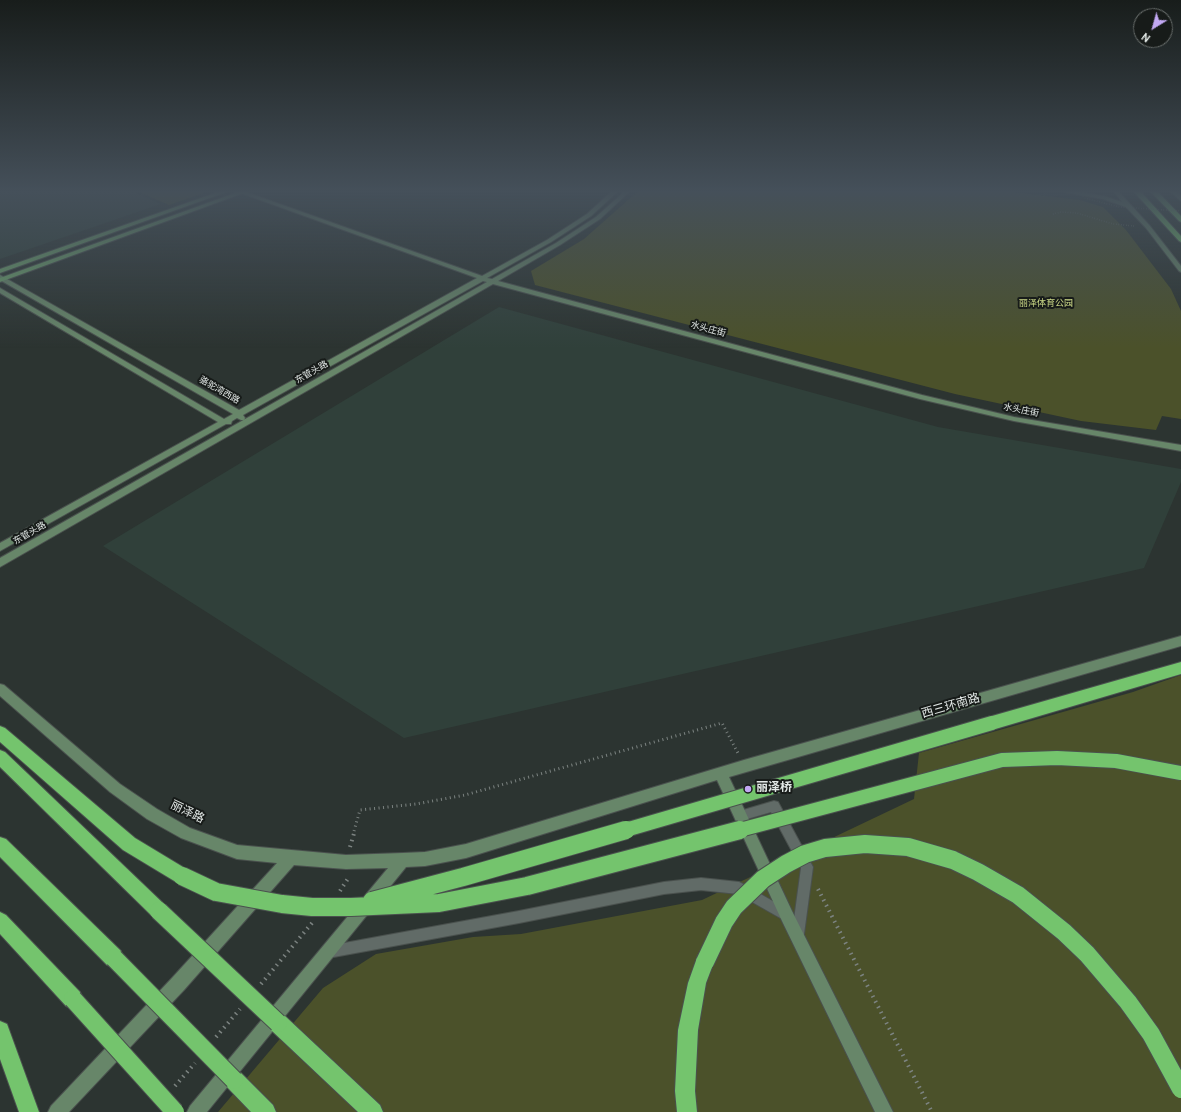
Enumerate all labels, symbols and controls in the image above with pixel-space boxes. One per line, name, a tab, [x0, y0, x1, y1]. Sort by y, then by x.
north arrow	[1133, 8, 1173, 48]
text: N	[1139, 29, 1154, 45]
park label: 丽泽体育公园	[1019, 299, 1073, 309]
street label: 水头庄街	[689, 320, 727, 340]
street label: 东管头路	[294, 359, 330, 387]
street label: 骆驼湾西路	[197, 375, 241, 407]
street label: 水头庄街	[1002, 402, 1040, 420]
street label: 东管头路	[12, 520, 48, 548]
street label: 西三环南路	[920, 692, 982, 722]
place label: 丽泽桥	[756, 782, 792, 796]
marker: 丽泽桥	[743, 784, 753, 794]
street label: 丽泽路	[168, 799, 206, 827]

